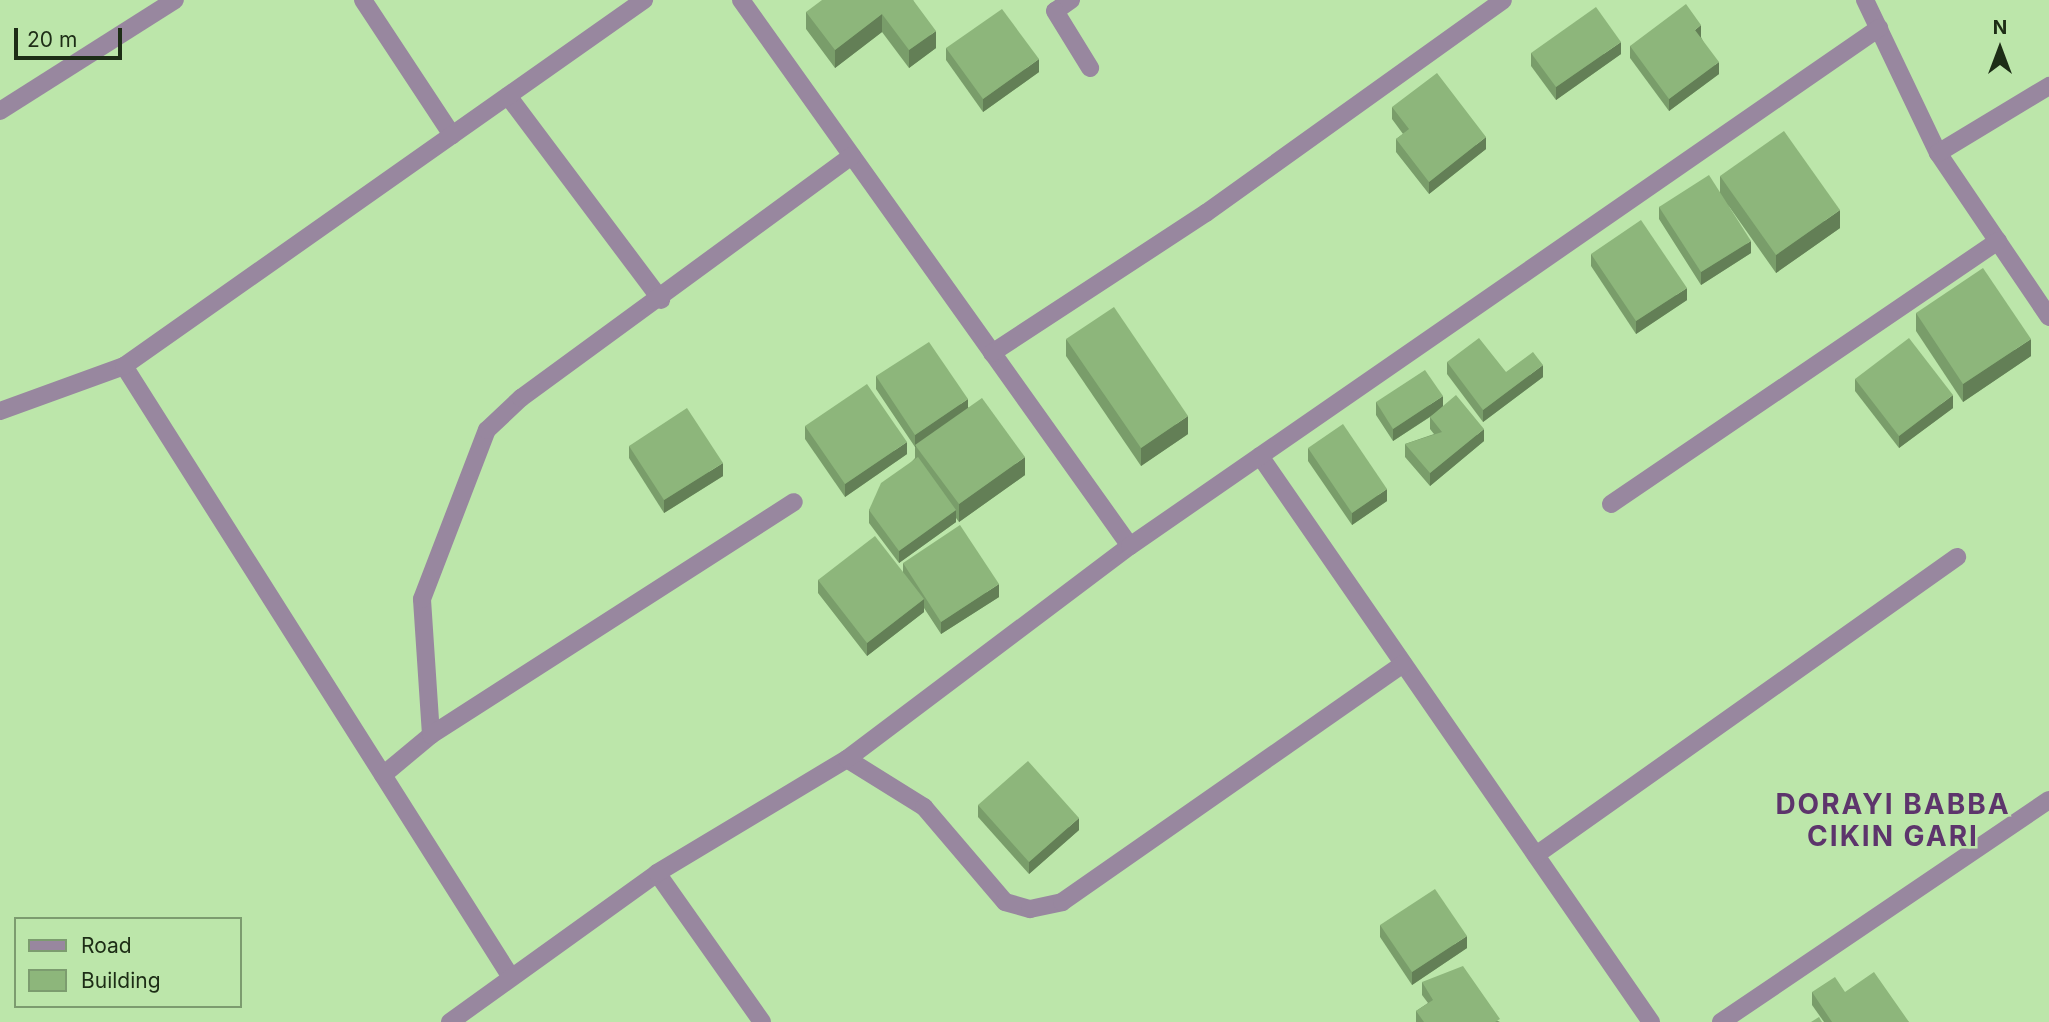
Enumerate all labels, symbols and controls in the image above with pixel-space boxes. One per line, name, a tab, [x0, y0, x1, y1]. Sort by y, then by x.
scale bar	[18, 14, 126, 58]
north arrow	[1965, 14, 2035, 84]
text: N	[1993, 16, 2007, 39]
text: 20 m	[27, 27, 77, 52]
district label: DORAYI BABBA CIKIN GARI	[1777, 787, 2009, 853]
legend	[14, 917, 242, 1008]
text: Road	[81, 933, 132, 958]
text: Building	[81, 968, 161, 993]

